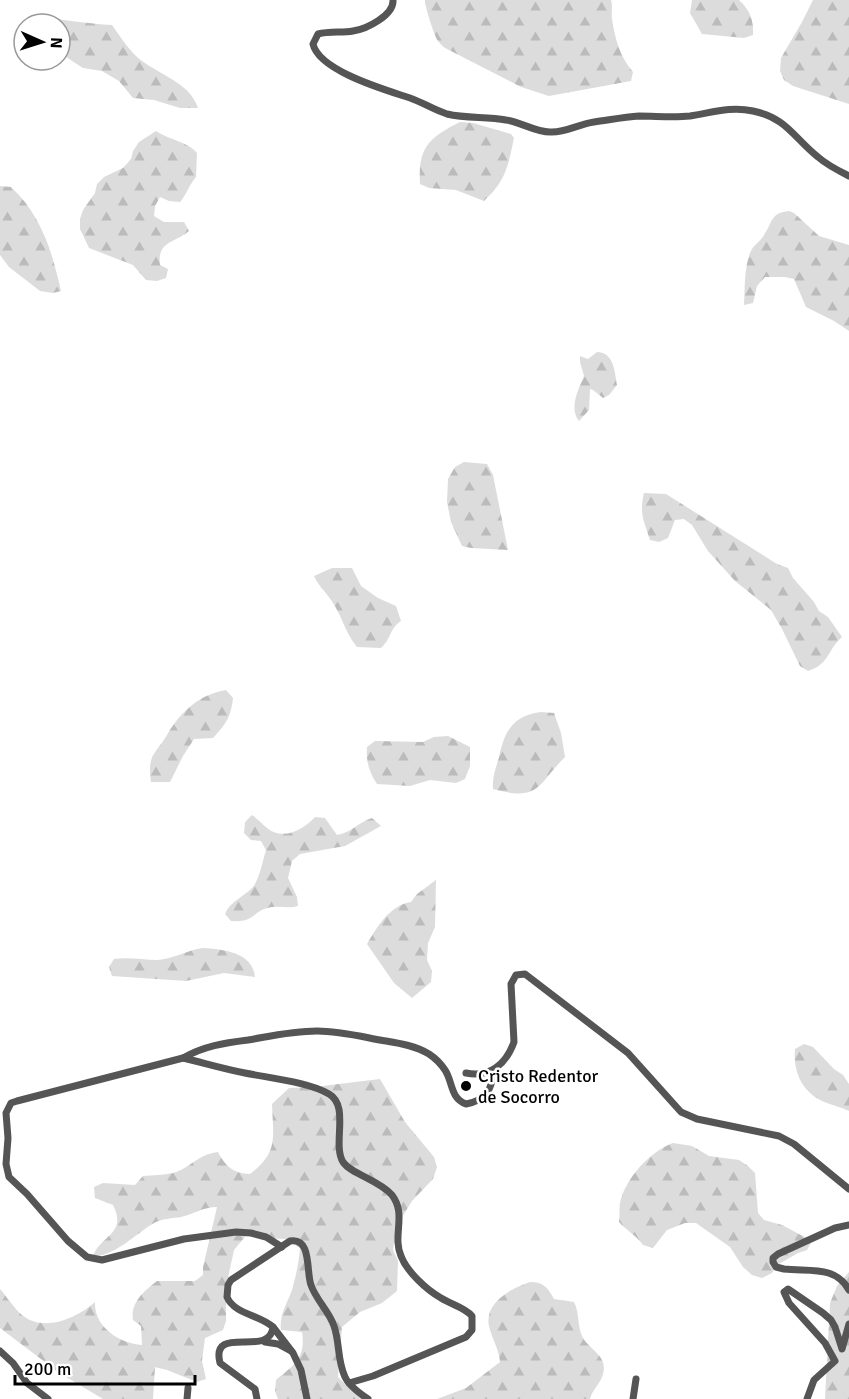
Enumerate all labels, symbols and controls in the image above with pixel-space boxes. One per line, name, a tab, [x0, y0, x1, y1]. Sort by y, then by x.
north arrow	[12, 12, 72, 72]
text: N	[46, 37, 66, 49]
place label: Cristo Redentor de Socorro	[478, 1065, 598, 1108]
marker: Cristo Redentor de Socorro	[459, 1079, 473, 1093]
scale bar	[15, 1348, 195, 1386]
text: 200 m	[24, 1358, 71, 1380]

